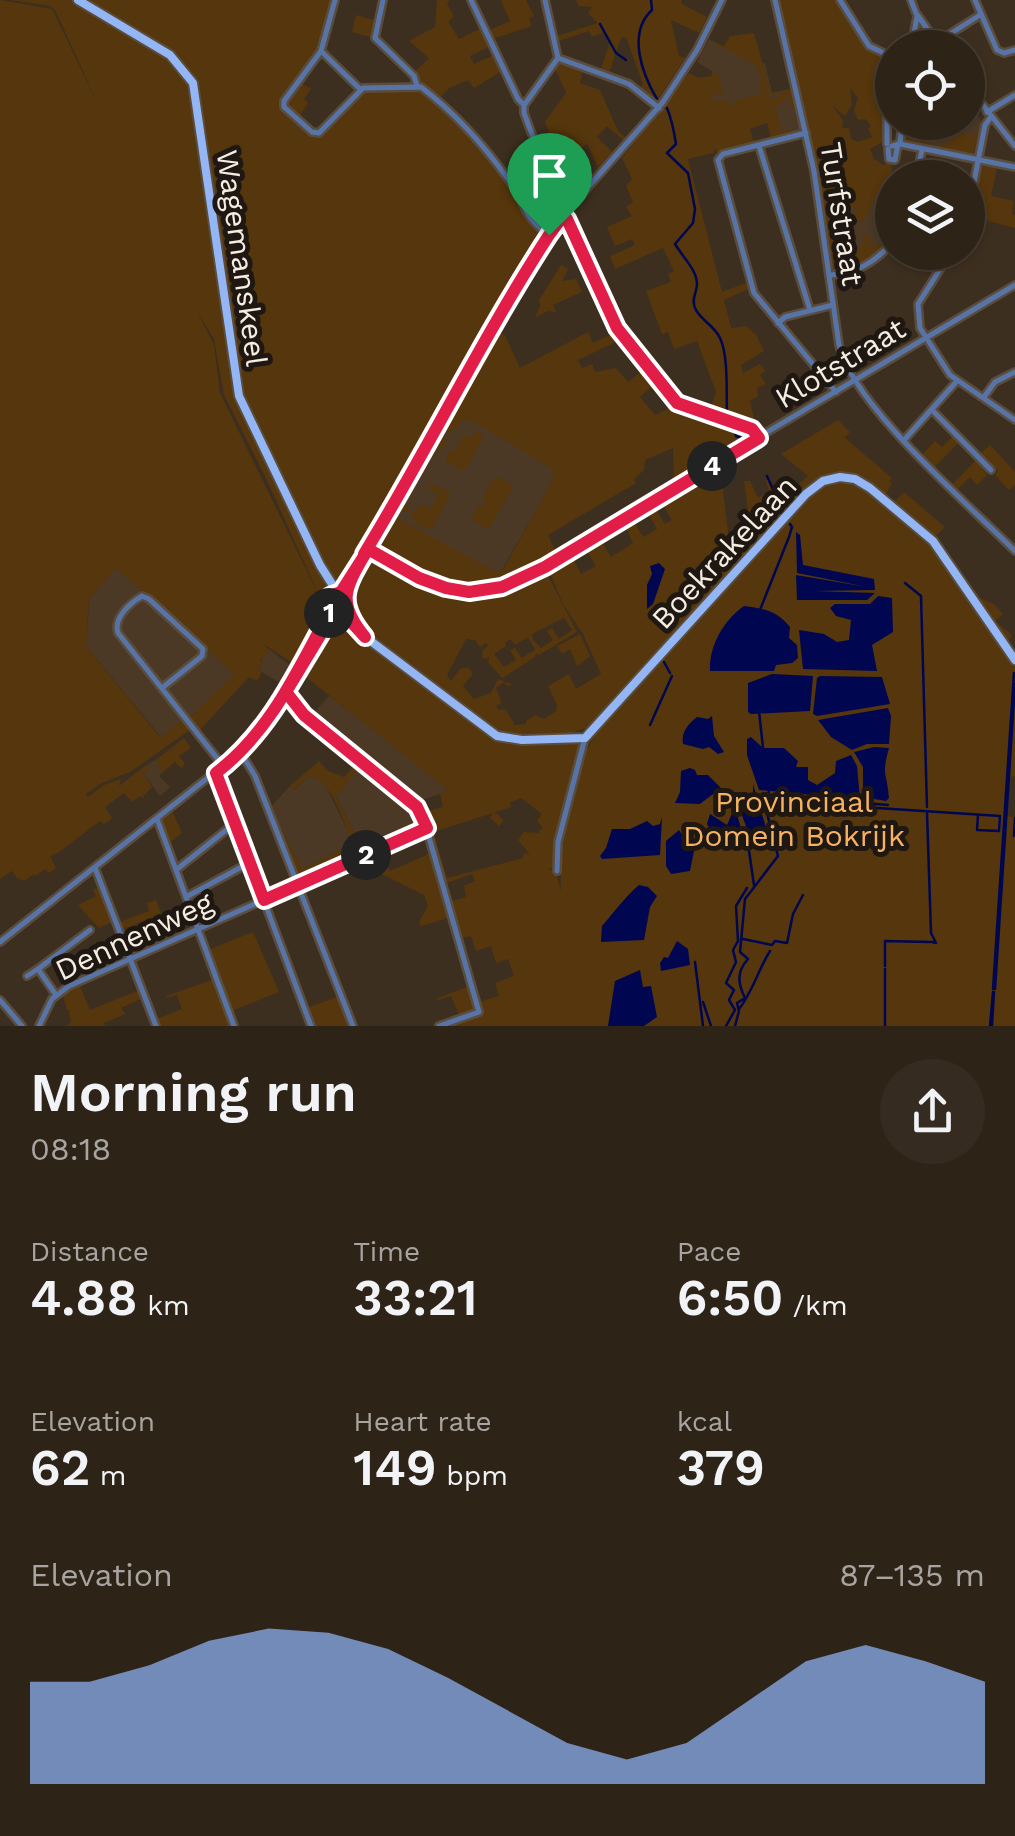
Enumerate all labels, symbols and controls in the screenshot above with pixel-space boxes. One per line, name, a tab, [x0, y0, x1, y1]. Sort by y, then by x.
map controls	[875, 30, 985, 270]
button: locate	[875, 30, 985, 140]
pin	[507, 133, 592, 236]
street label: Turfstraat	[813, 140, 871, 289]
street label: Wagemanskeel	[209, 148, 275, 368]
icon: arrive	[522, 148, 577, 203]
button: layers	[875, 160, 985, 270]
street label: Klotstraat	[769, 310, 912, 415]
pin: 4	[687, 441, 737, 491]
text: 4	[703, 449, 721, 482]
street label: Boekrakelaan	[644, 468, 804, 636]
pin: 1	[304, 588, 354, 638]
text: 1	[323, 596, 335, 629]
park label: Provinciaal Domein Bokrijk	[683, 784, 905, 853]
pin: 2	[341, 830, 391, 880]
text: 2	[358, 838, 374, 871]
street label: Dennenweg	[50, 884, 218, 988]
button: share	[880, 1059, 985, 1164]
text: Morning run	[30, 1060, 357, 1124]
text: 08:18	[30, 1130, 111, 1168]
text: Distance	[30, 1235, 149, 1268]
text: Time	[353, 1235, 420, 1268]
text: Pace	[677, 1235, 741, 1268]
text: 4.88	[30, 1268, 138, 1327]
text: 33:21	[353, 1268, 478, 1327]
text: 6:50	[677, 1268, 783, 1327]
text: km	[138, 1289, 190, 1322]
text: /km	[783, 1289, 848, 1322]
text: Elevation	[30, 1405, 155, 1438]
text: Heart rate	[353, 1405, 492, 1438]
text: kcal	[677, 1405, 732, 1438]
text: 62	[30, 1438, 90, 1497]
text: 149	[353, 1438, 437, 1497]
text: 379	[677, 1438, 765, 1497]
text: m	[90, 1459, 126, 1492]
text: bpm	[437, 1459, 508, 1492]
text: Elevation	[30, 1556, 173, 1594]
text: 87–135 m	[839, 1556, 985, 1594]

